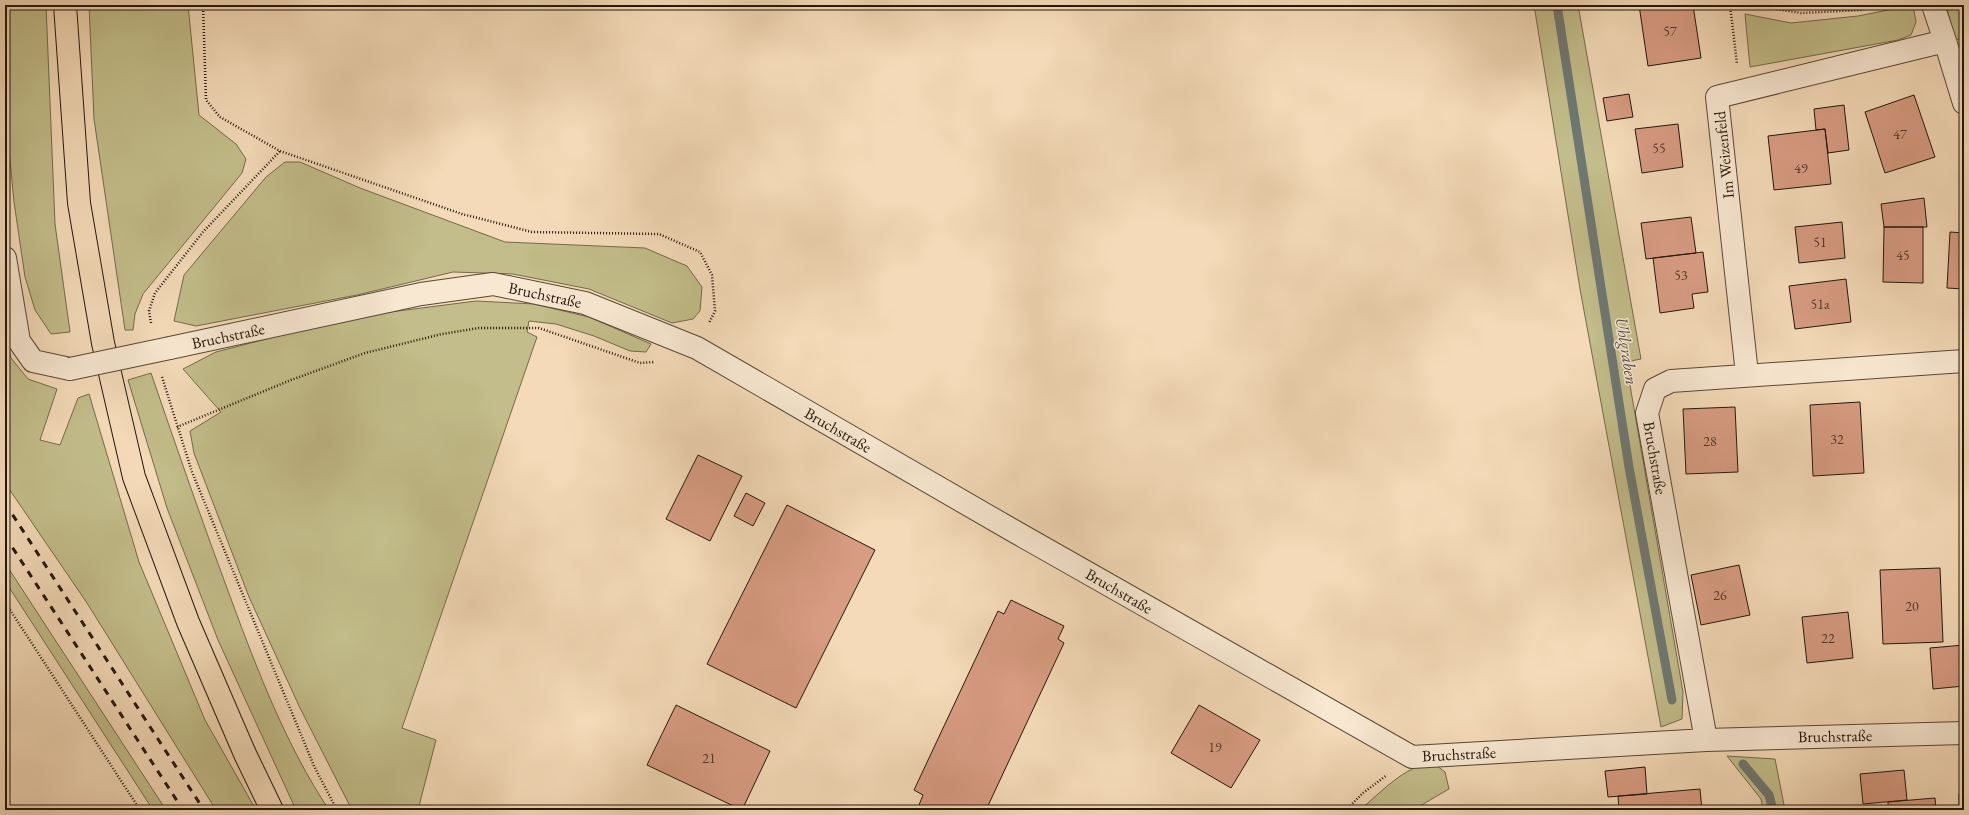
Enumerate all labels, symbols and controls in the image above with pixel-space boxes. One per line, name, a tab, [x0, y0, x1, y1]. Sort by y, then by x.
house number: 57	[1663, 22, 1677, 40]
street label: Im Weizenfeld	[1709, 109, 1739, 200]
house number: 47	[1893, 125, 1907, 143]
house number: 55	[1652, 139, 1666, 157]
house number: 49	[1794, 159, 1808, 177]
house number: 51	[1813, 233, 1827, 251]
house number: 45	[1896, 246, 1910, 264]
house number: 53	[1674, 266, 1688, 284]
street label: Bruchstraße	[507, 277, 583, 313]
house number: 51a	[1810, 295, 1830, 313]
water label: Uhlgraben	[1611, 316, 1643, 386]
street label: Bruchstraße	[190, 318, 266, 354]
street label: Bruchstraße	[801, 402, 875, 458]
street label: Bruchstraße	[1638, 420, 1672, 496]
house number: 32	[1830, 430, 1844, 448]
house number: 28	[1703, 432, 1717, 450]
street label: Bruchstraße	[1082, 563, 1156, 619]
house number: 26	[1713, 586, 1727, 604]
house number: 20	[1905, 597, 1919, 615]
house number: 22	[1821, 629, 1835, 647]
street label: Bruchstraße	[1798, 725, 1872, 747]
house number: 19	[1208, 738, 1222, 756]
street label: Bruchstraße	[1421, 742, 1497, 766]
house number: 21	[702, 749, 716, 767]

